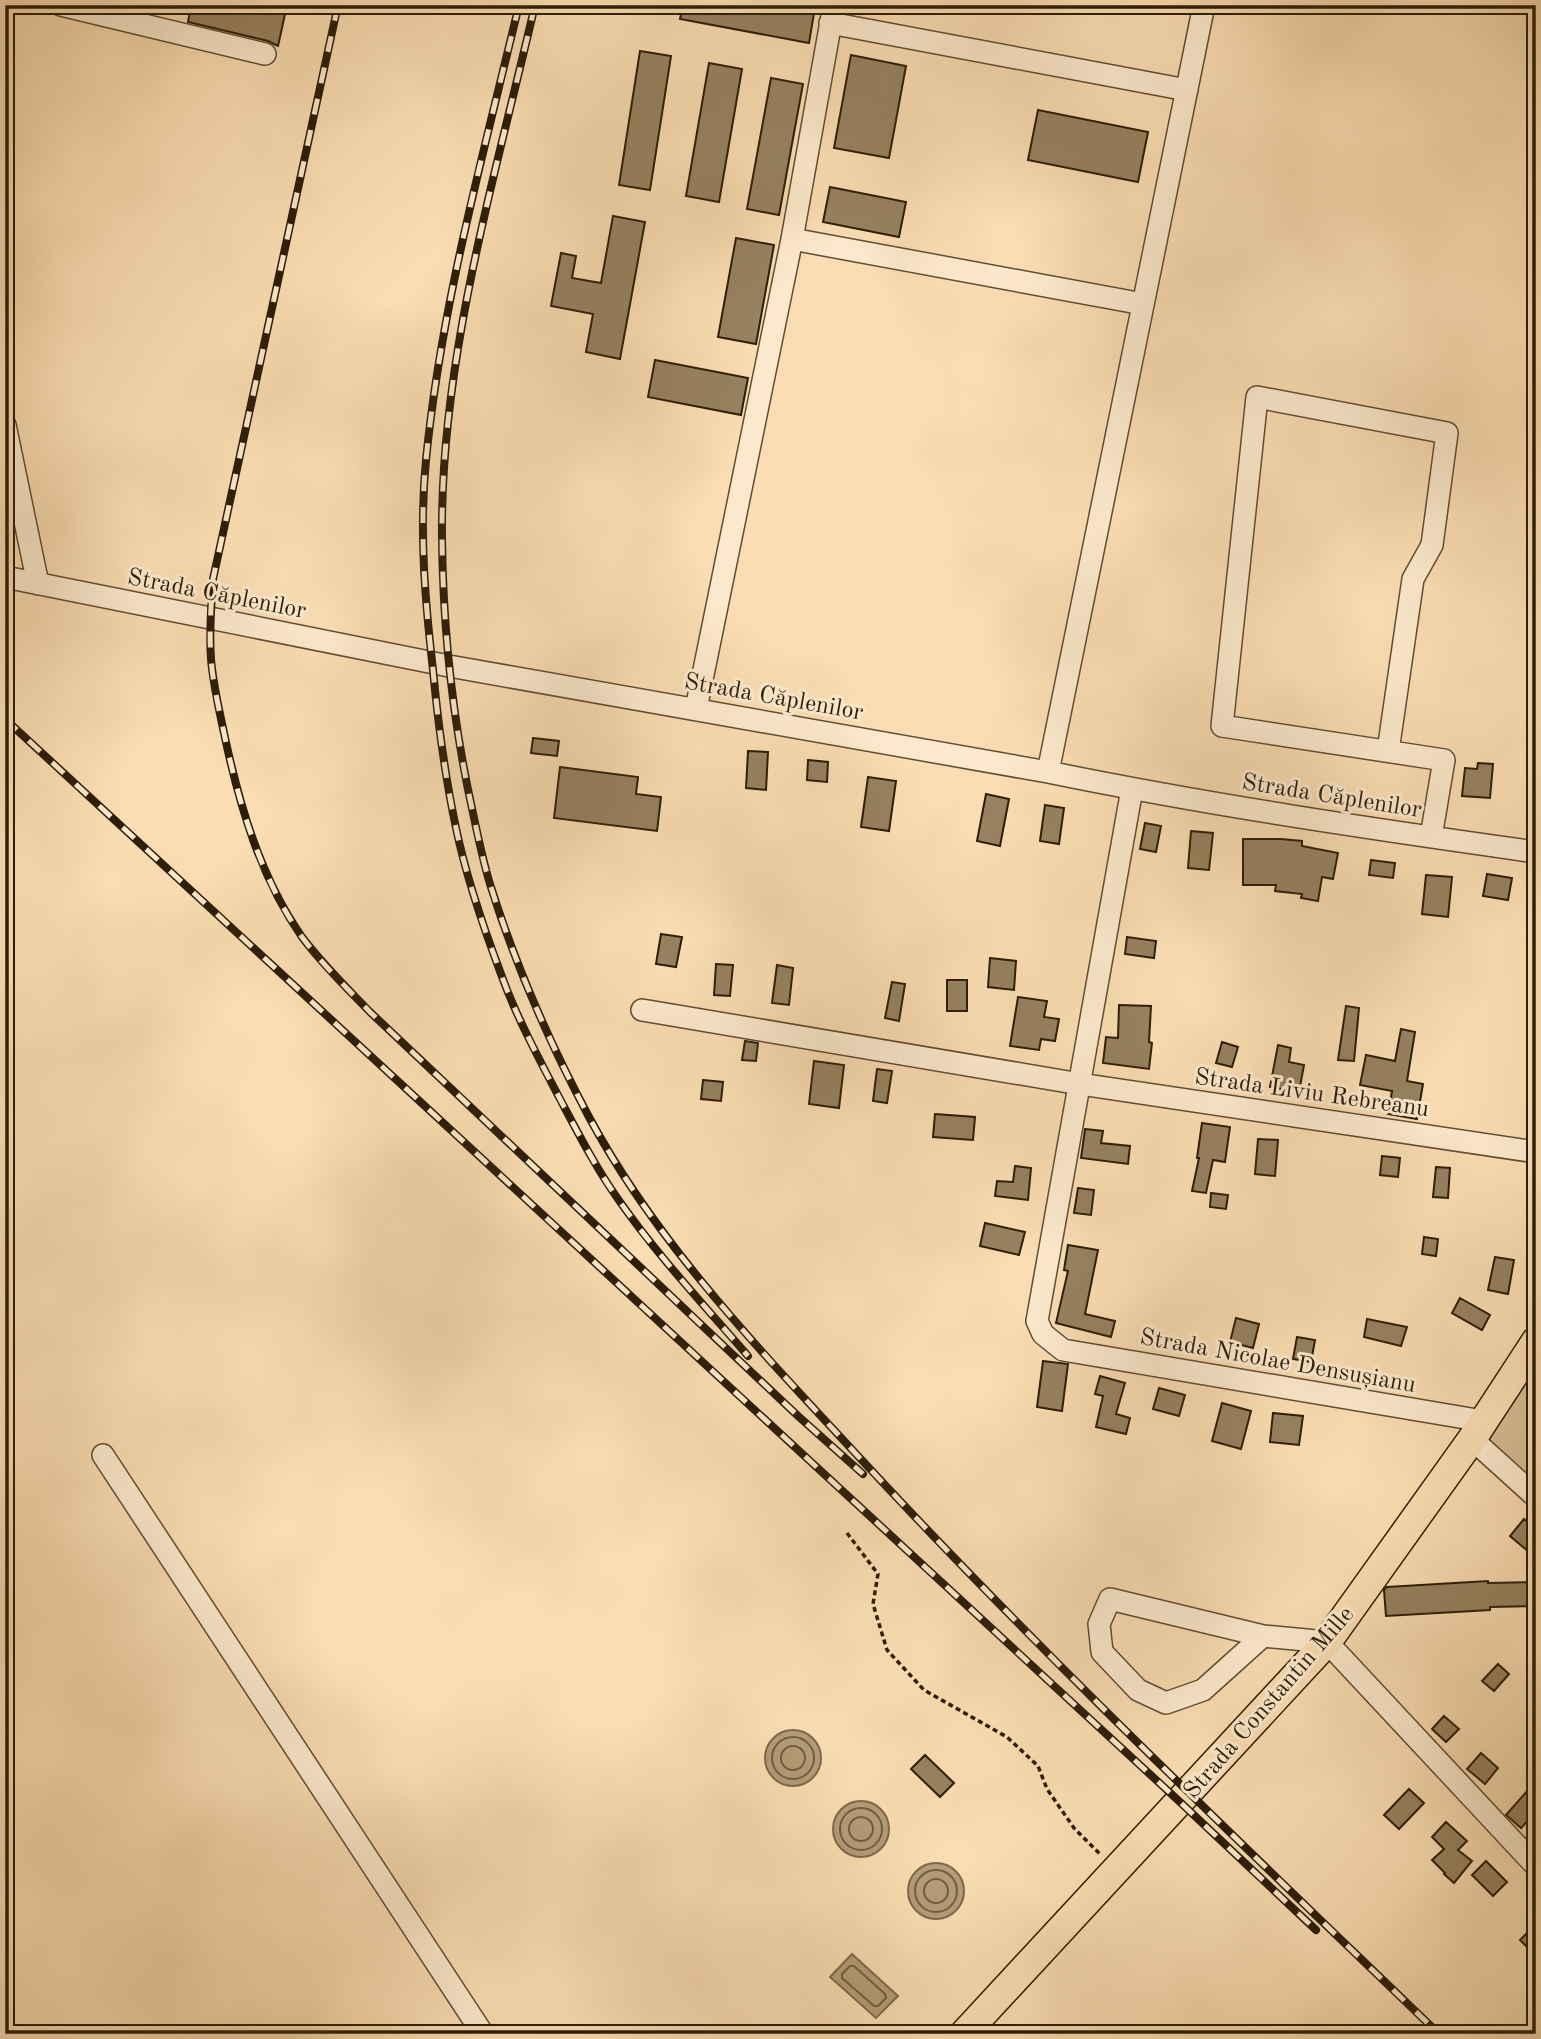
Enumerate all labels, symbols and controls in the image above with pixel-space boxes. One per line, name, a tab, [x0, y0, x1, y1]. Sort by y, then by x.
street label: Strada Căplenilor	[125, 566, 308, 624]
street label: Strada Căplenilor	[682, 670, 865, 726]
street label: Strada Căplenilor	[1240, 771, 1423, 823]
street label: Strada Liviu Rebreanu	[1193, 1066, 1431, 1122]
street label: Strada Nicolae Densușianu	[1138, 1326, 1418, 1398]
street label: Strada Constantin Mille	[1180, 1603, 1359, 1804]

